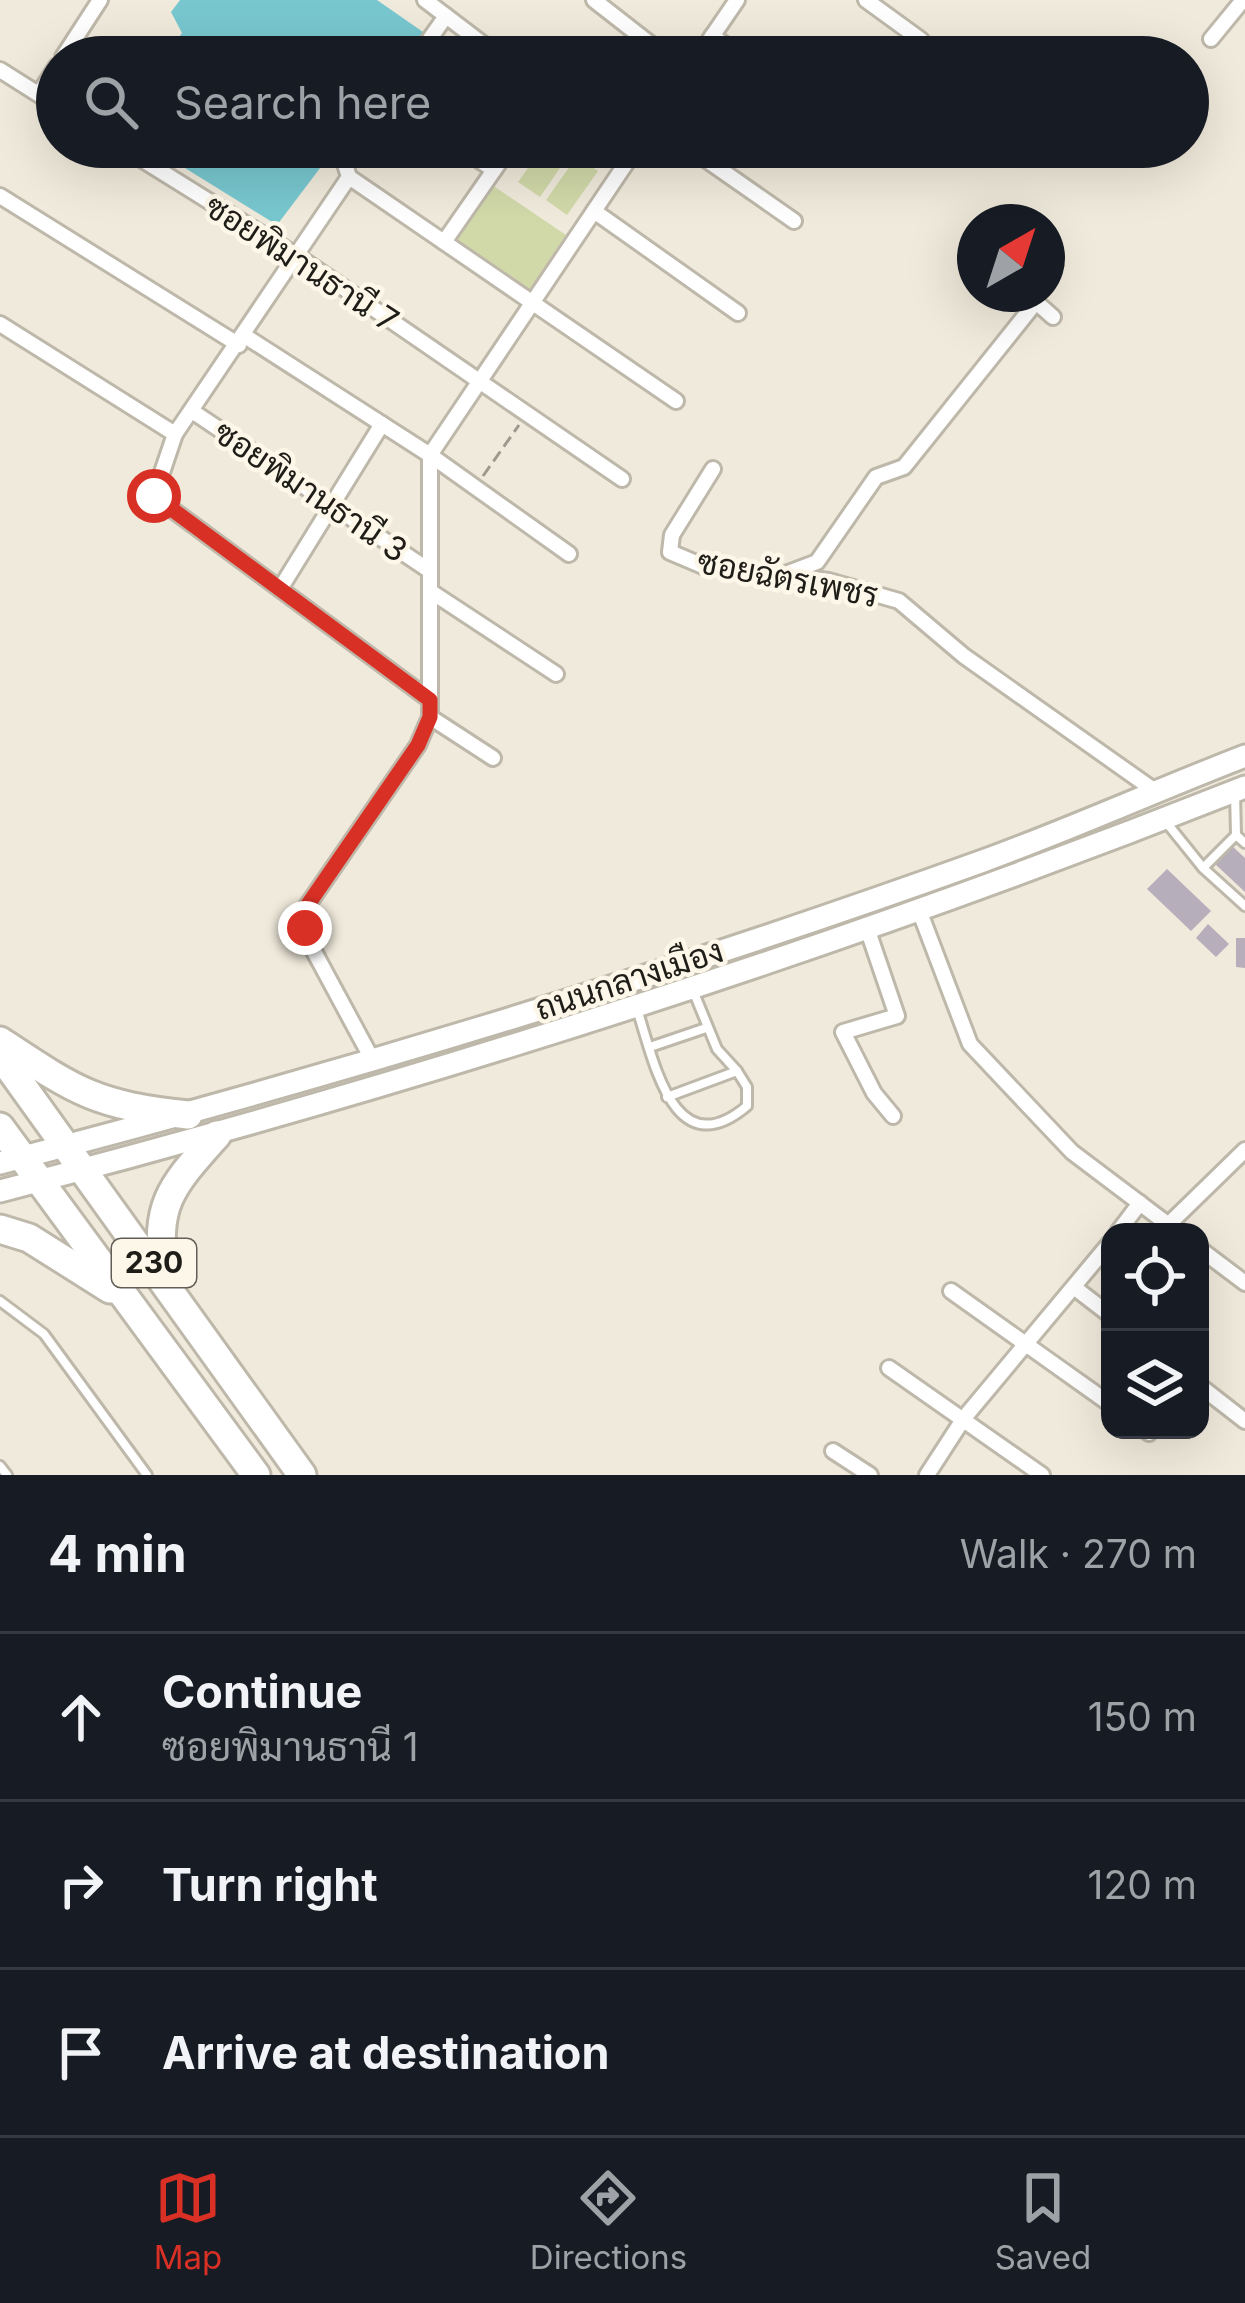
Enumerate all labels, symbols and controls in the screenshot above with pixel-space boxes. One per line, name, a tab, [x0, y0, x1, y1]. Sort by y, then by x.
search box	[36, 36, 1209, 168]
icon: search	[78, 69, 144, 135]
text: Search here	[174, 75, 431, 130]
street label: ซอยพิมานธานี 7	[198, 186, 406, 340]
north arrow	[957, 204, 1065, 312]
street label: ซอยพิมานธานี 3	[207, 412, 415, 570]
route start	[127, 469, 181, 523]
street label: ซอยฉัตรเพชร	[694, 541, 882, 615]
route end	[278, 901, 332, 955]
street label: ถนนกลางเมือง	[530, 930, 728, 1028]
map controls	[1101, 1223, 1209, 1439]
button: locate	[1101, 1223, 1209, 1331]
road number: 230	[112, 1239, 196, 1287]
button: layers	[1101, 1331, 1209, 1439]
text: 4 min	[48, 1523, 187, 1584]
text: Walk · 270 m	[960, 1530, 1197, 1577]
text: Continue	[162, 1664, 362, 1719]
icon: ahead	[48, 1684, 114, 1750]
text: 150 m	[1088, 1693, 1197, 1740]
text: ซอยพิมานธานี 1	[162, 1723, 419, 1770]
icon: right	[48, 1852, 114, 1918]
text: Turn right	[162, 1857, 378, 1912]
text: 120 m	[1088, 1861, 1197, 1908]
icon: arrive	[48, 2020, 114, 2086]
text: Arrive at destination	[162, 2025, 609, 2080]
tab: Map	[154, 2165, 222, 2277]
tab: Directions	[530, 2165, 687, 2277]
tab: Saved	[995, 2165, 1091, 2277]

